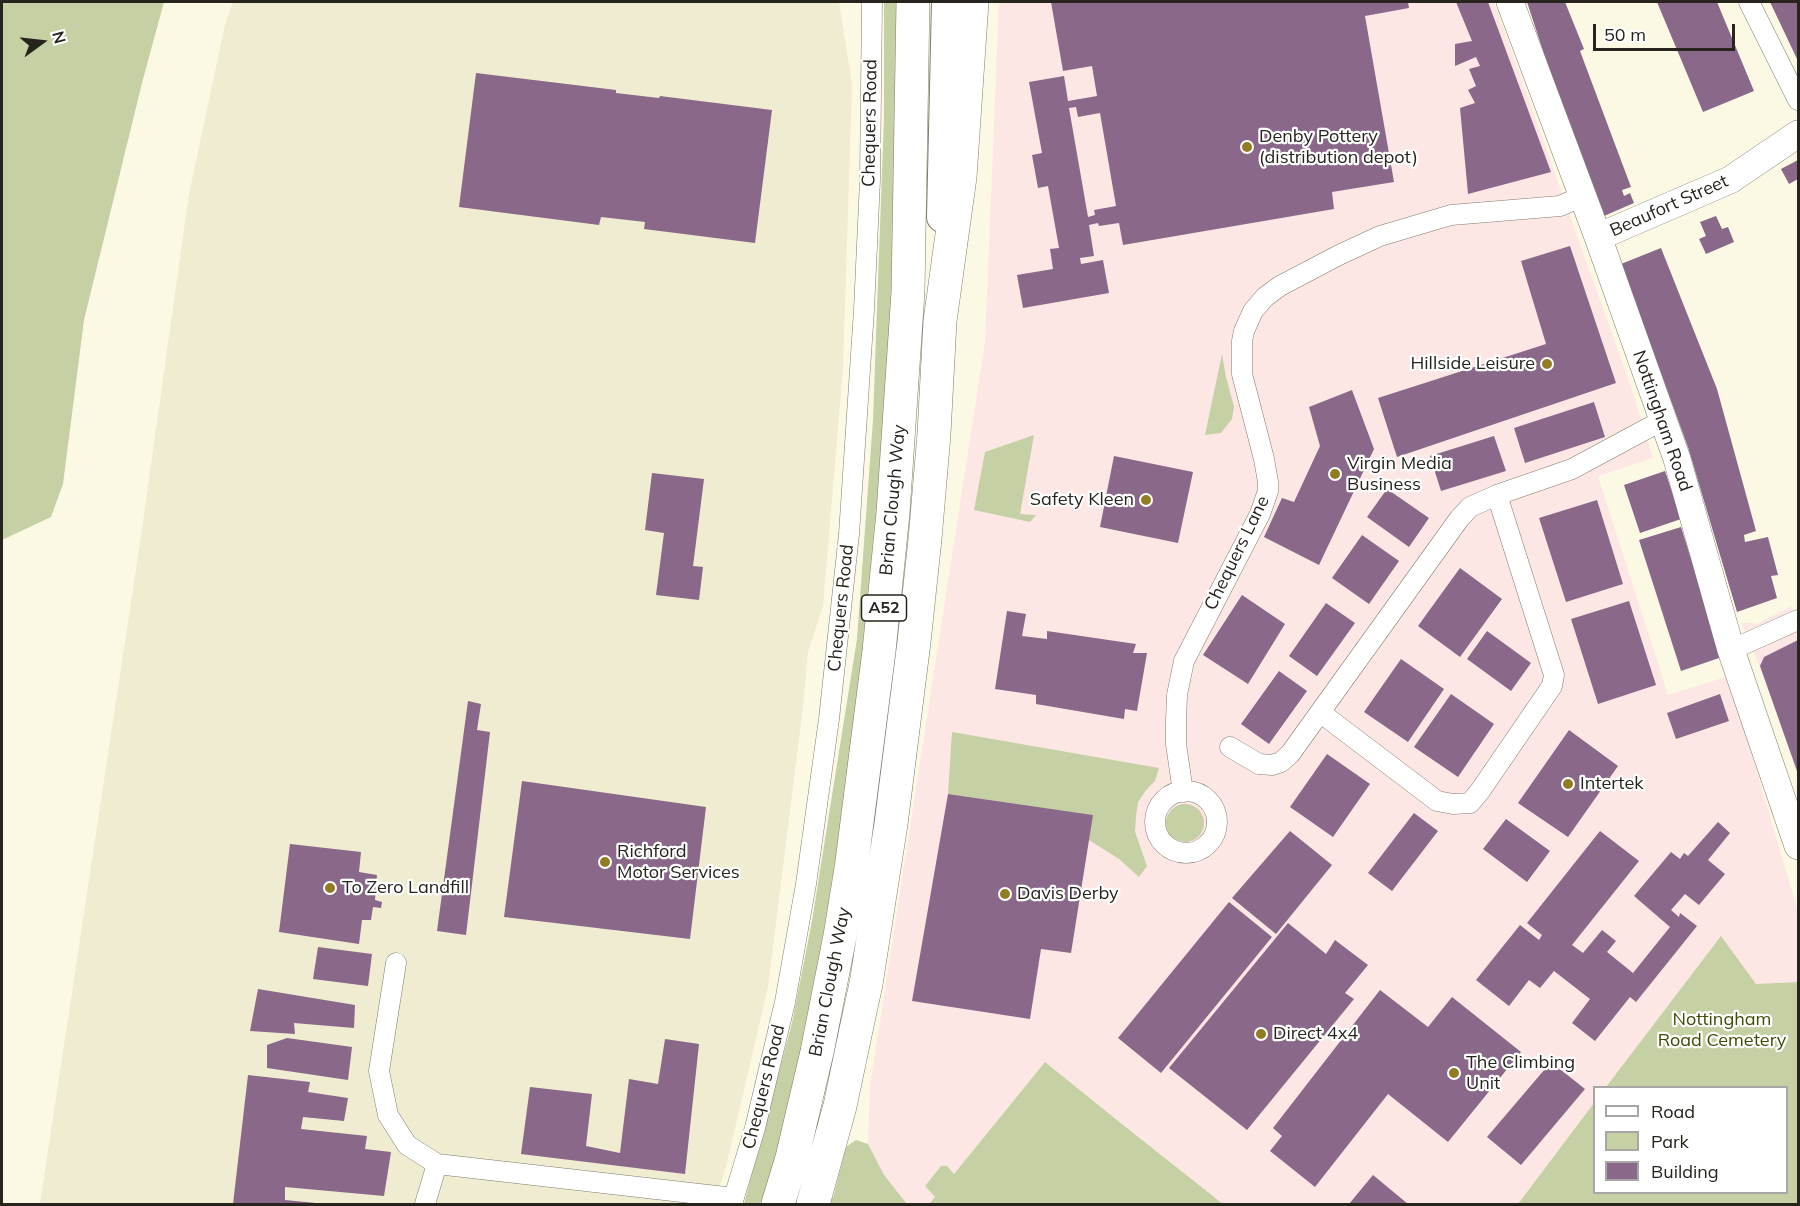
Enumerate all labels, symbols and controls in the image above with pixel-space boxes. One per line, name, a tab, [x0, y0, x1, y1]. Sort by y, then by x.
north arrow	[12, 12, 72, 72]
scale bar	[1596, 12, 1738, 50]
text: 50 m	[1604, 23, 1646, 46]
text: N	[48, 29, 71, 46]
street label: Chequers Road	[858, 59, 882, 187]
place label: Denby Pottery (distribution depot)	[1259, 126, 1418, 168]
marker: Denby Pottery (distribution depot)	[1240, 140, 1254, 154]
street label: Beaufort Street	[1607, 170, 1731, 242]
street label: Nottingham Road	[1628, 348, 1696, 494]
place label: Hillside Leisure	[1411, 353, 1535, 375]
marker: Hillside Leisure	[1540, 357, 1554, 371]
street label: Brian Clough Way	[876, 423, 910, 577]
place label: Virgin Media Business	[1347, 453, 1452, 496]
marker: Virgin Media Business	[1328, 467, 1342, 481]
place label: Safety Kleen	[1030, 489, 1134, 511]
street label: Chequers Lane	[1200, 492, 1274, 614]
marker: Safety Kleen	[1139, 493, 1153, 507]
street label: Chequers Road	[824, 543, 858, 673]
road number: A52	[862, 595, 906, 621]
place label: Intertek	[1580, 773, 1643, 795]
marker: Intertek	[1561, 777, 1575, 791]
place label: Richford Motor Services	[617, 841, 740, 884]
marker: Richford Motor Services	[598, 855, 612, 869]
place label: To Zero Landfill	[342, 877, 469, 899]
marker: To Zero Landfill	[323, 881, 337, 895]
place label: Davis Derby	[1017, 883, 1119, 905]
marker: Davis Derby	[998, 887, 1012, 901]
street label: Brian Clough Way	[805, 905, 855, 1059]
park label: Nottingham Road Cemetery	[1658, 1009, 1786, 1052]
street label: Chequers Road	[738, 1022, 790, 1152]
place label: Direct 4x4	[1273, 1023, 1358, 1045]
marker: Direct 4x4	[1254, 1027, 1268, 1041]
place label: The Climbing Unit	[1466, 1052, 1575, 1094]
marker: The Climbing Unit	[1447, 1066, 1461, 1080]
legend	[1593, 1086, 1788, 1194]
text: Road	[1651, 1100, 1695, 1123]
text: Park	[1651, 1130, 1689, 1153]
text: Building	[1651, 1160, 1719, 1183]

